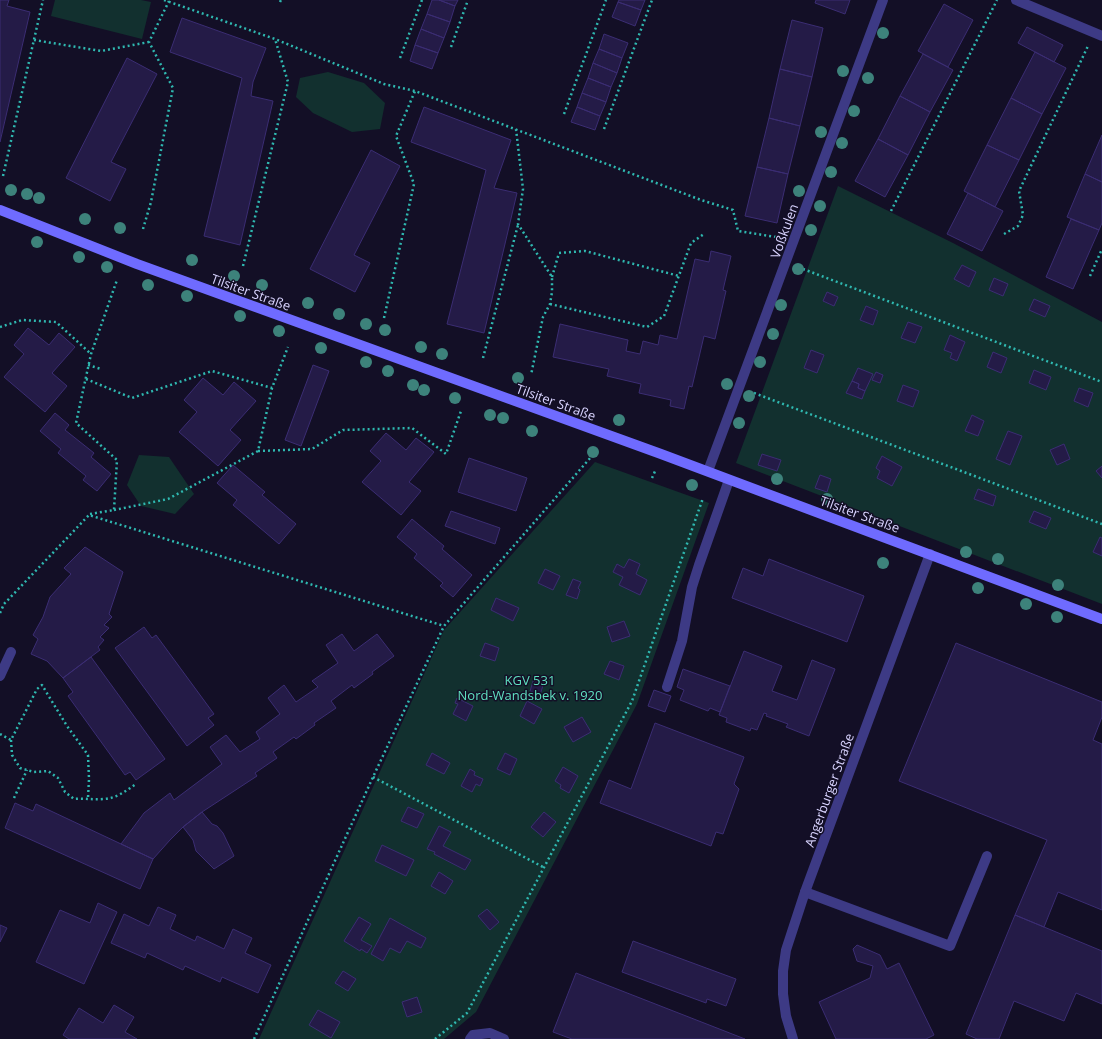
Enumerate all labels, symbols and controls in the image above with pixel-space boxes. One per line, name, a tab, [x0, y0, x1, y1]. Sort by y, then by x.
street label: Voßkulen	[766, 201, 802, 261]
street label: Tilsiter Straße	[209, 269, 293, 315]
street label: Tilsiter Straße	[514, 379, 598, 425]
street label: Tilsiter Straße	[818, 491, 902, 537]
park label: KGV 531 Nord-Wandsbek v. 1920	[458, 671, 602, 704]
street label: Angerburger Straße	[800, 731, 858, 849]

